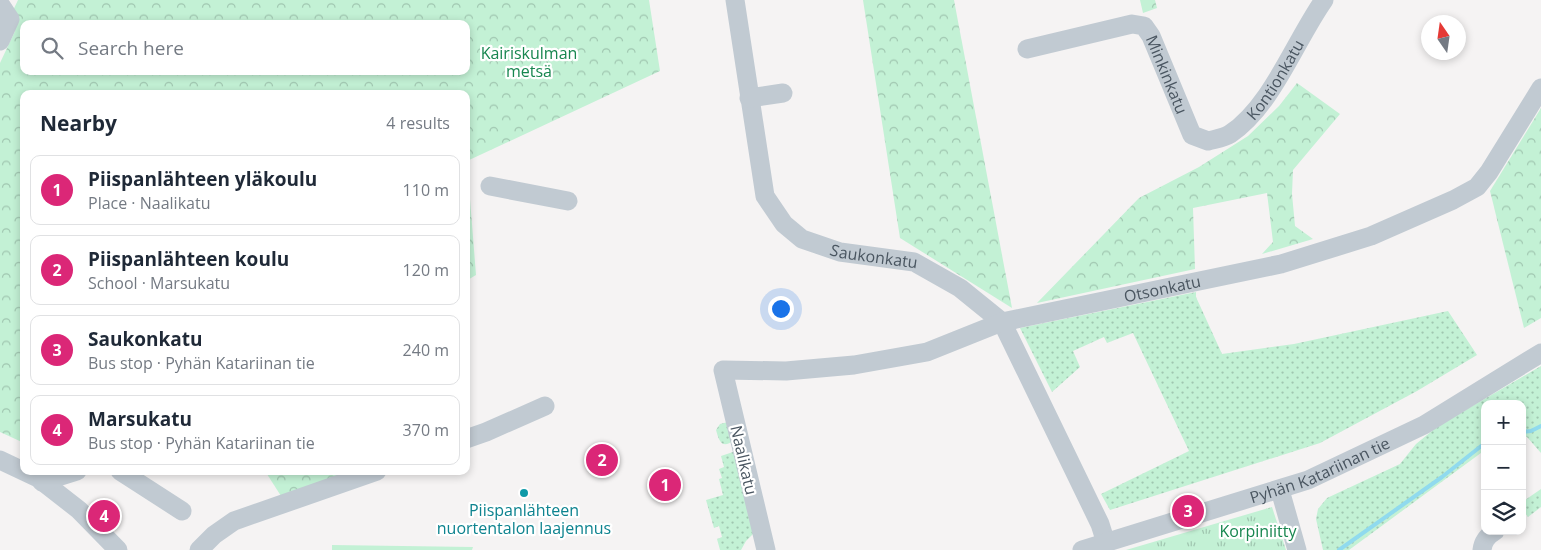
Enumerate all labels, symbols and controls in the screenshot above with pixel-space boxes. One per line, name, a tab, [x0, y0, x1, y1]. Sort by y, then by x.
north arrow	[1421, 15, 1466, 60]
search box	[20, 20, 470, 75]
street label: Minkinkatu	[1141, 32, 1193, 117]
icon: search	[38, 34, 66, 62]
text: Search here	[78, 35, 184, 61]
street label: Kontionkatu	[1241, 36, 1309, 125]
park label: Kairiskulman metsä	[481, 42, 577, 82]
text: Nearby	[40, 109, 117, 137]
text: 4 results	[386, 112, 450, 134]
text: Piispanlähteen yläkoulu	[88, 166, 317, 192]
text: 1	[52, 179, 62, 201]
text: 110 m	[403, 179, 449, 201]
text: Place · Naalikatu	[88, 192, 210, 214]
street label: Saukonkatu	[827, 238, 919, 273]
text: Piispanlähteen koulu	[88, 246, 289, 272]
text: 2	[52, 259, 62, 281]
text: 120 m	[403, 259, 449, 281]
street label: Otsonkatu	[1122, 270, 1203, 307]
text: School · Marsukatu	[88, 272, 230, 294]
your location	[768, 296, 794, 322]
text: Saukonkatu	[88, 326, 202, 352]
text: 3	[52, 339, 62, 361]
text: 240 m	[403, 339, 449, 361]
text: Bus stop · Pyhän Katariinan tie	[88, 352, 315, 374]
map controls	[1481, 400, 1526, 535]
button: +	[1481, 400, 1526, 445]
text: Marsukatu	[88, 406, 192, 432]
text: 4	[52, 419, 62, 441]
text: 370 m	[403, 419, 449, 441]
street label: Naalikatu	[725, 423, 763, 497]
text: Bus stop · Pyhän Katariinan tie	[88, 432, 315, 454]
street label: Pyhän Katariinan tie	[1247, 432, 1393, 508]
pin: 2	[586, 441, 618, 479]
button: −	[1481, 445, 1526, 490]
pin: 1	[649, 466, 681, 504]
marker: Piispanlähteen nuortentalon laajennus	[518, 487, 530, 499]
button: layers	[1481, 490, 1526, 535]
pin: 3	[1172, 492, 1204, 530]
pin: 4	[88, 497, 120, 535]
place label: Piispanlähteen nuortentalon laajennus	[437, 499, 611, 539]
park label: Korpiniitty	[1219, 520, 1298, 542]

